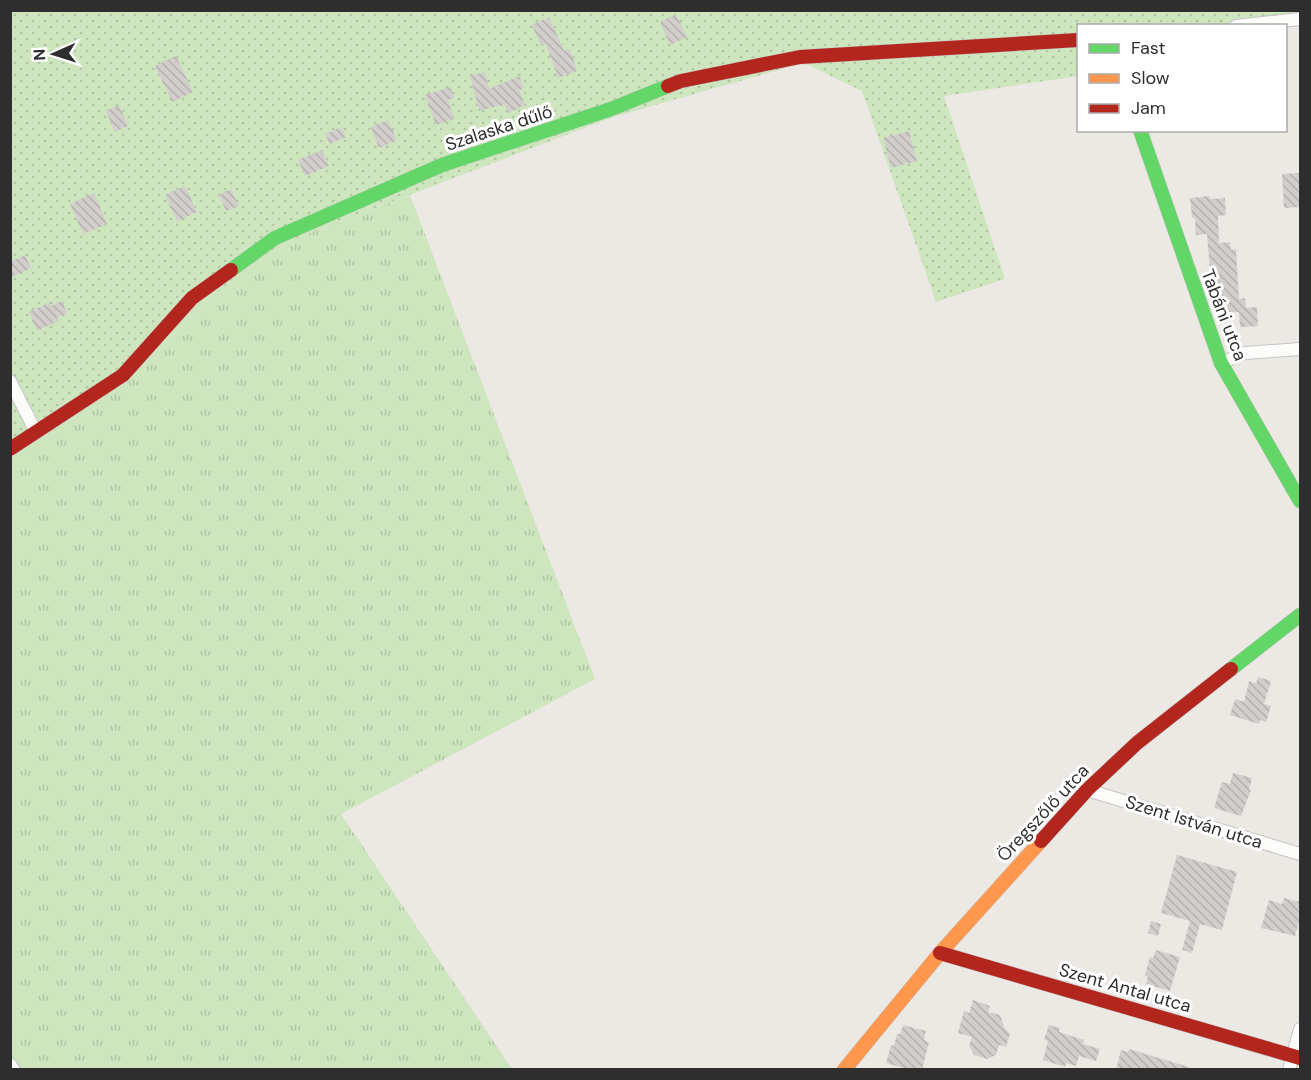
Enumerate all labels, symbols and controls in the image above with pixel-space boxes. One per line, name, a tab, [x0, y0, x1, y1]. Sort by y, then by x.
north arrow	[24, 24, 84, 84]
legend	[1077, 24, 1287, 132]
text: Fast	[1131, 36, 1166, 60]
text: N	[29, 48, 50, 61]
text: Slow	[1131, 66, 1170, 90]
text: Jam	[1131, 96, 1166, 120]
street label: Szalaska dűlő	[442, 99, 556, 157]
street label: Tabáni utca	[1196, 266, 1252, 364]
street label: Öregszőlő utca	[992, 759, 1094, 867]
street label: Szent István utca	[1123, 790, 1265, 854]
street label: Szent Antal utca	[1056, 958, 1194, 1018]

